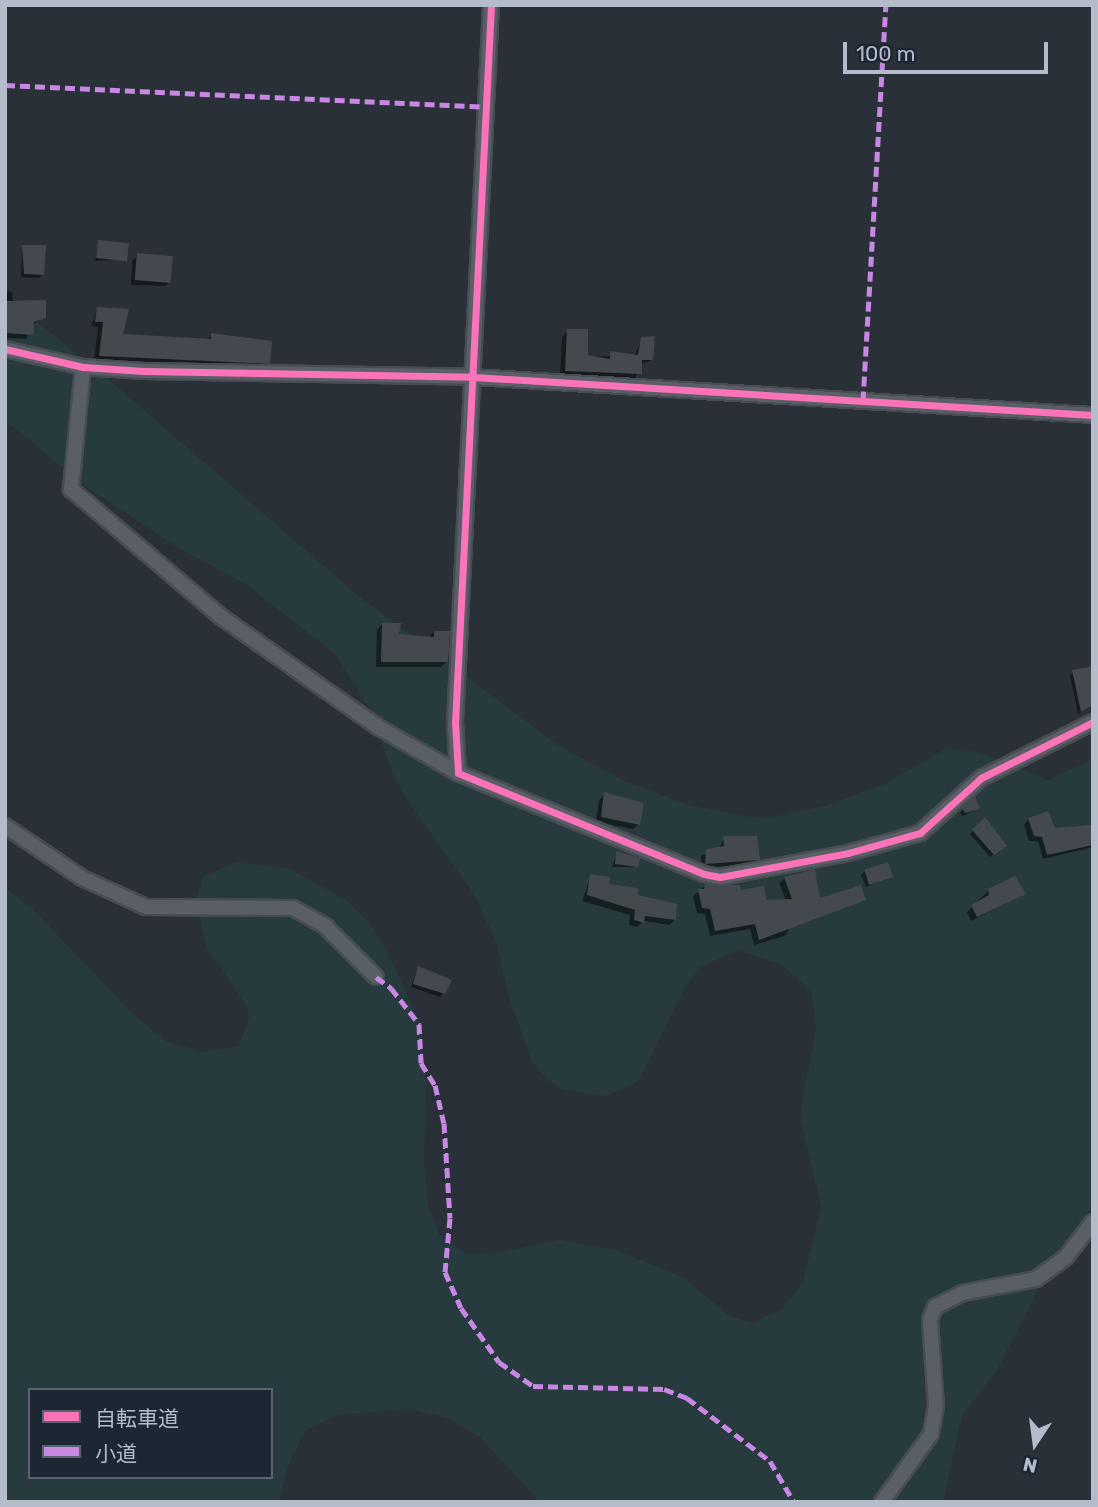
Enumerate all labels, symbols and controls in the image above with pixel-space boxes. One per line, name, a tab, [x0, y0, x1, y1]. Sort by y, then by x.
scale bar	[846, 28, 1051, 72]
text: 100 m	[856, 41, 915, 66]
legend	[28, 1388, 273, 1479]
text: 自転車道	[95, 1406, 179, 1431]
north arrow	[1000, 1409, 1070, 1479]
text: 小道	[95, 1441, 137, 1466]
text: N	[1021, 1452, 1039, 1478]

